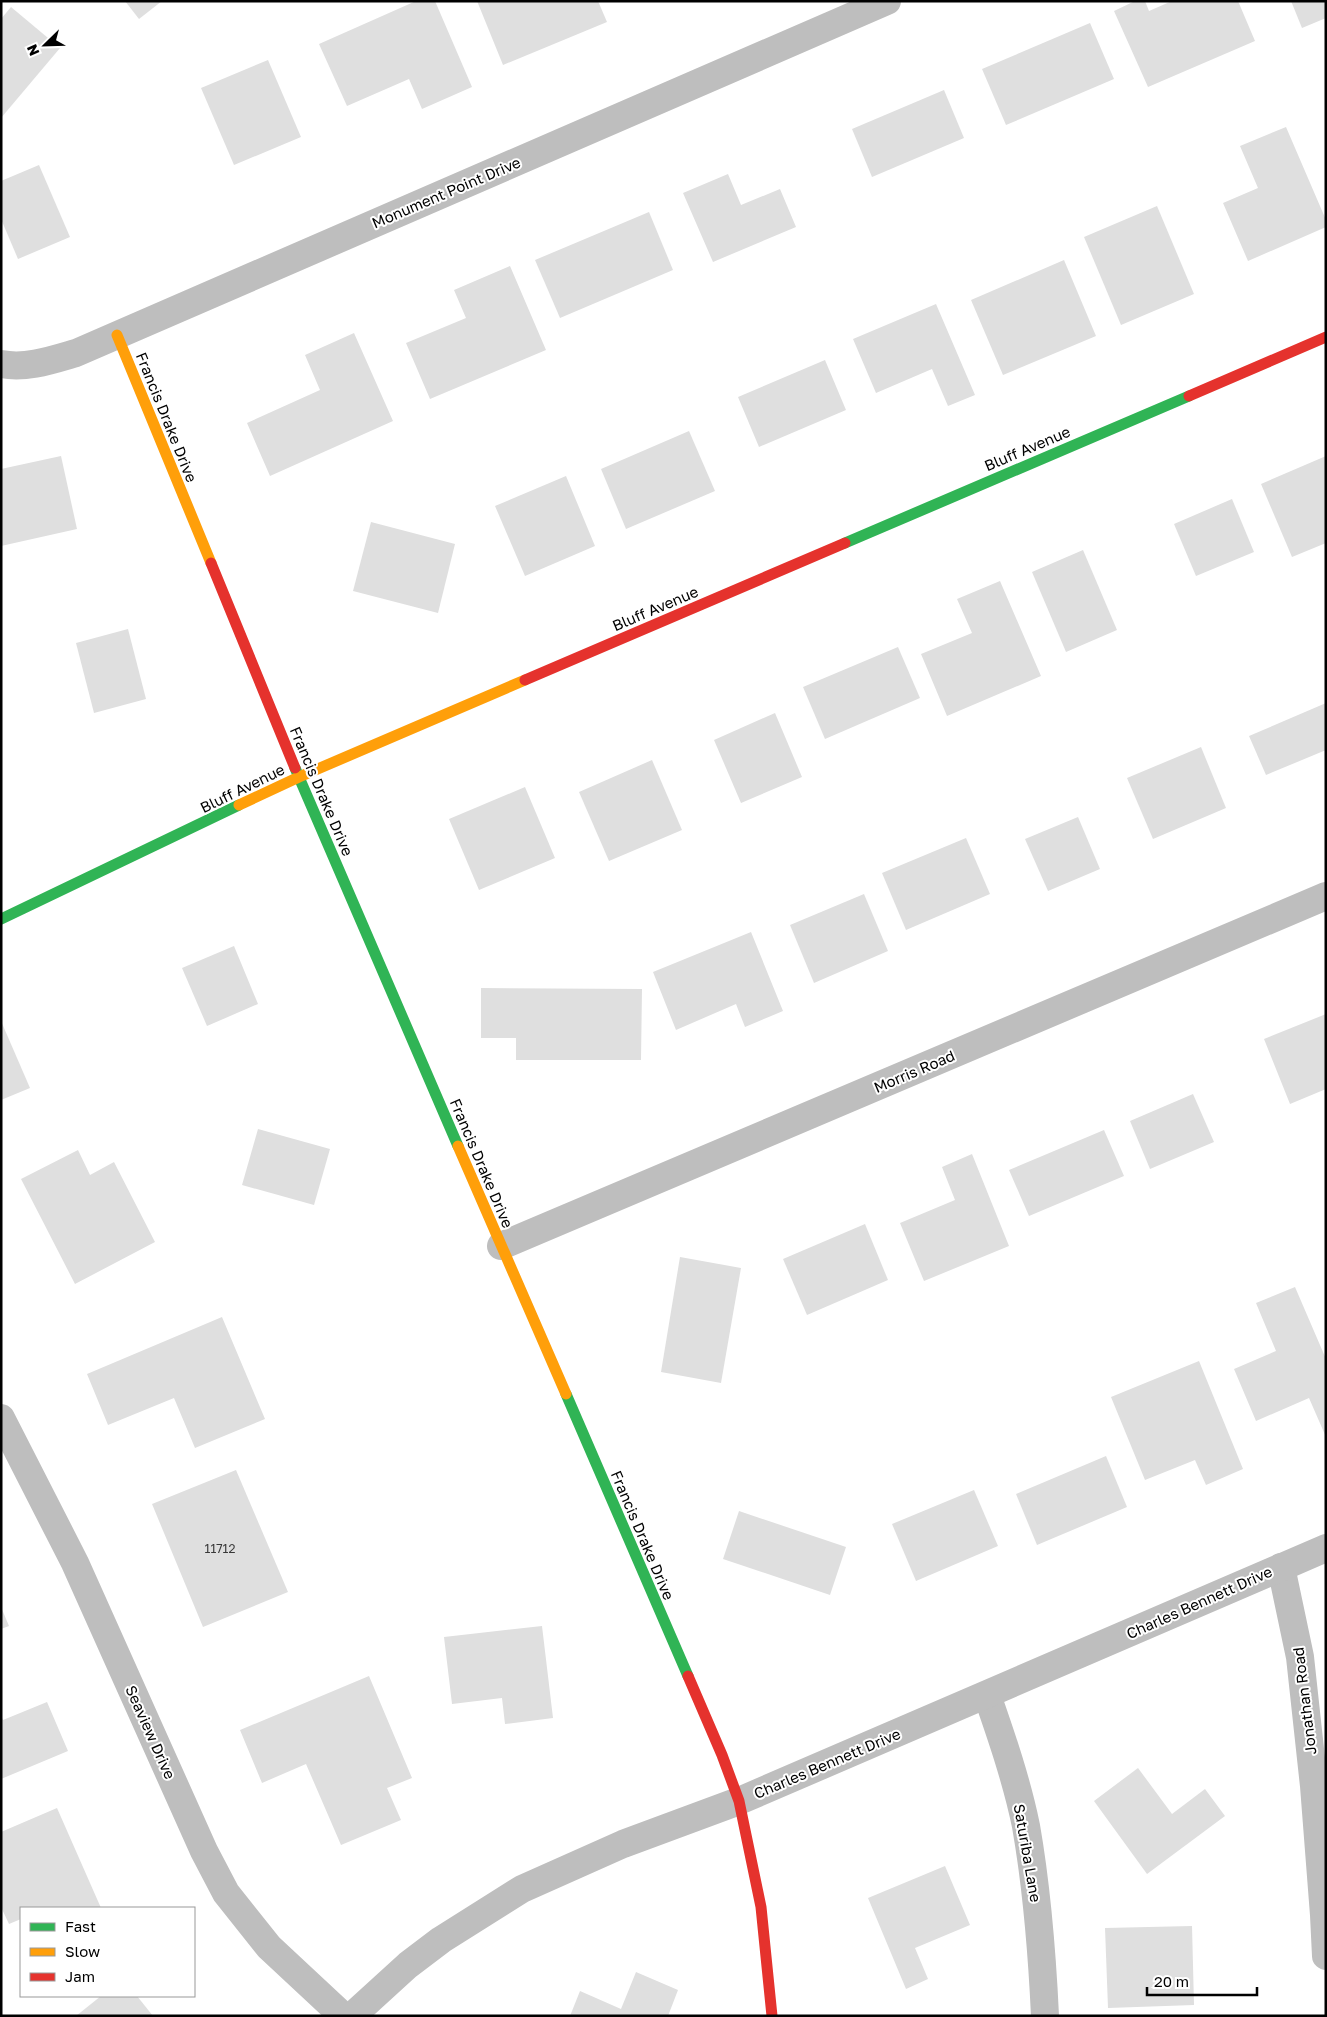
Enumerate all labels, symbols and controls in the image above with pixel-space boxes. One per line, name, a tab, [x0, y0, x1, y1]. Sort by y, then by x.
north arrow	[20, 20, 70, 70]
text: N	[23, 42, 42, 58]
street label: Monument Point Drive	[369, 152, 523, 231]
street label: Francis Drake Drive	[133, 349, 201, 485]
street label: Bluff Avenue	[981, 422, 1073, 474]
street label: Bluff Avenue	[609, 582, 701, 634]
street label: Francis Drake Drive	[287, 724, 357, 859]
street label: Bluff Avenue	[197, 760, 287, 816]
street label: Morris Road	[871, 1046, 957, 1096]
street label: Francis Drake Drive	[447, 1096, 517, 1231]
street label: Francis Drake Drive	[608, 1468, 678, 1603]
house number: 11712	[205, 1541, 235, 1556]
street label: Charles Bennett Drive	[1123, 1562, 1275, 1642]
street label: Jonathan Road	[1288, 1646, 1320, 1756]
street label: Seaview Drive	[122, 1682, 180, 1782]
street label: Charles Bennett Drive	[751, 1724, 903, 1802]
street label: Saturiba Lane	[1011, 1802, 1046, 1904]
legend	[20, 1907, 195, 1997]
text: Fast	[65, 1917, 96, 1935]
text: Slow	[65, 1942, 100, 1960]
scale bar	[1147, 1964, 1257, 1996]
text: Jam	[65, 1967, 95, 1985]
text: 20 m	[1154, 1972, 1189, 1990]

